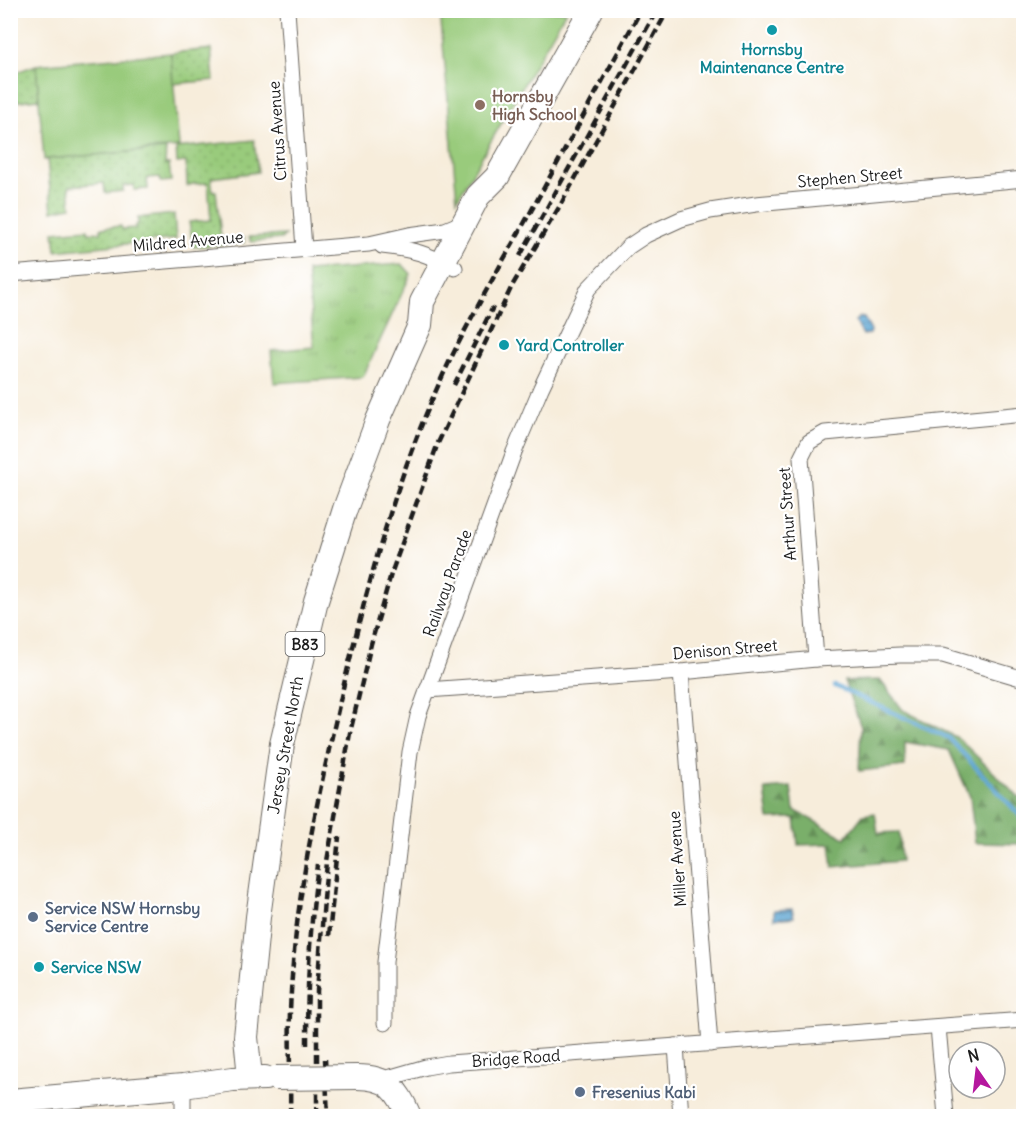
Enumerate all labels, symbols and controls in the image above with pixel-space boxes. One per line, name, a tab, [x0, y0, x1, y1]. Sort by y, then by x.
marker: Hornsby Maintenance Centre	[765, 23, 779, 37]
place label: Hornsby Maintenance Centre	[700, 39, 845, 77]
street label: Citrus Avenue	[264, 80, 290, 182]
place label: Hornsby High School	[492, 86, 577, 125]
marker: Hornsby High School	[473, 98, 487, 112]
street label: Stephen Street	[797, 162, 904, 192]
street label: Mildred Avenue	[132, 226, 244, 256]
place label: Yard Controller	[515, 335, 625, 355]
marker: Yard Controller	[497, 338, 511, 352]
street label: Arthur Street	[774, 466, 800, 561]
street label: Railway Parade	[418, 527, 476, 639]
road number: B83	[286, 632, 324, 656]
street label: Denison Street	[672, 634, 779, 664]
street label: Jersey Street North	[263, 674, 307, 816]
street label: Miller Avenue	[664, 810, 690, 908]
place label: Service NSW Hornsby Service Centre	[45, 898, 200, 936]
marker: Service NSW Hornsby Service Centre	[26, 910, 40, 924]
place label: Service NSW	[51, 957, 142, 977]
marker: Service NSW	[32, 960, 46, 974]
north arrow	[947, 1040, 1007, 1100]
text: N	[966, 1044, 981, 1066]
street label: Bridge Road	[471, 1045, 561, 1071]
place label: Fresenius Kabi	[592, 1082, 696, 1102]
marker: Fresenius Kabi	[573, 1085, 587, 1099]

